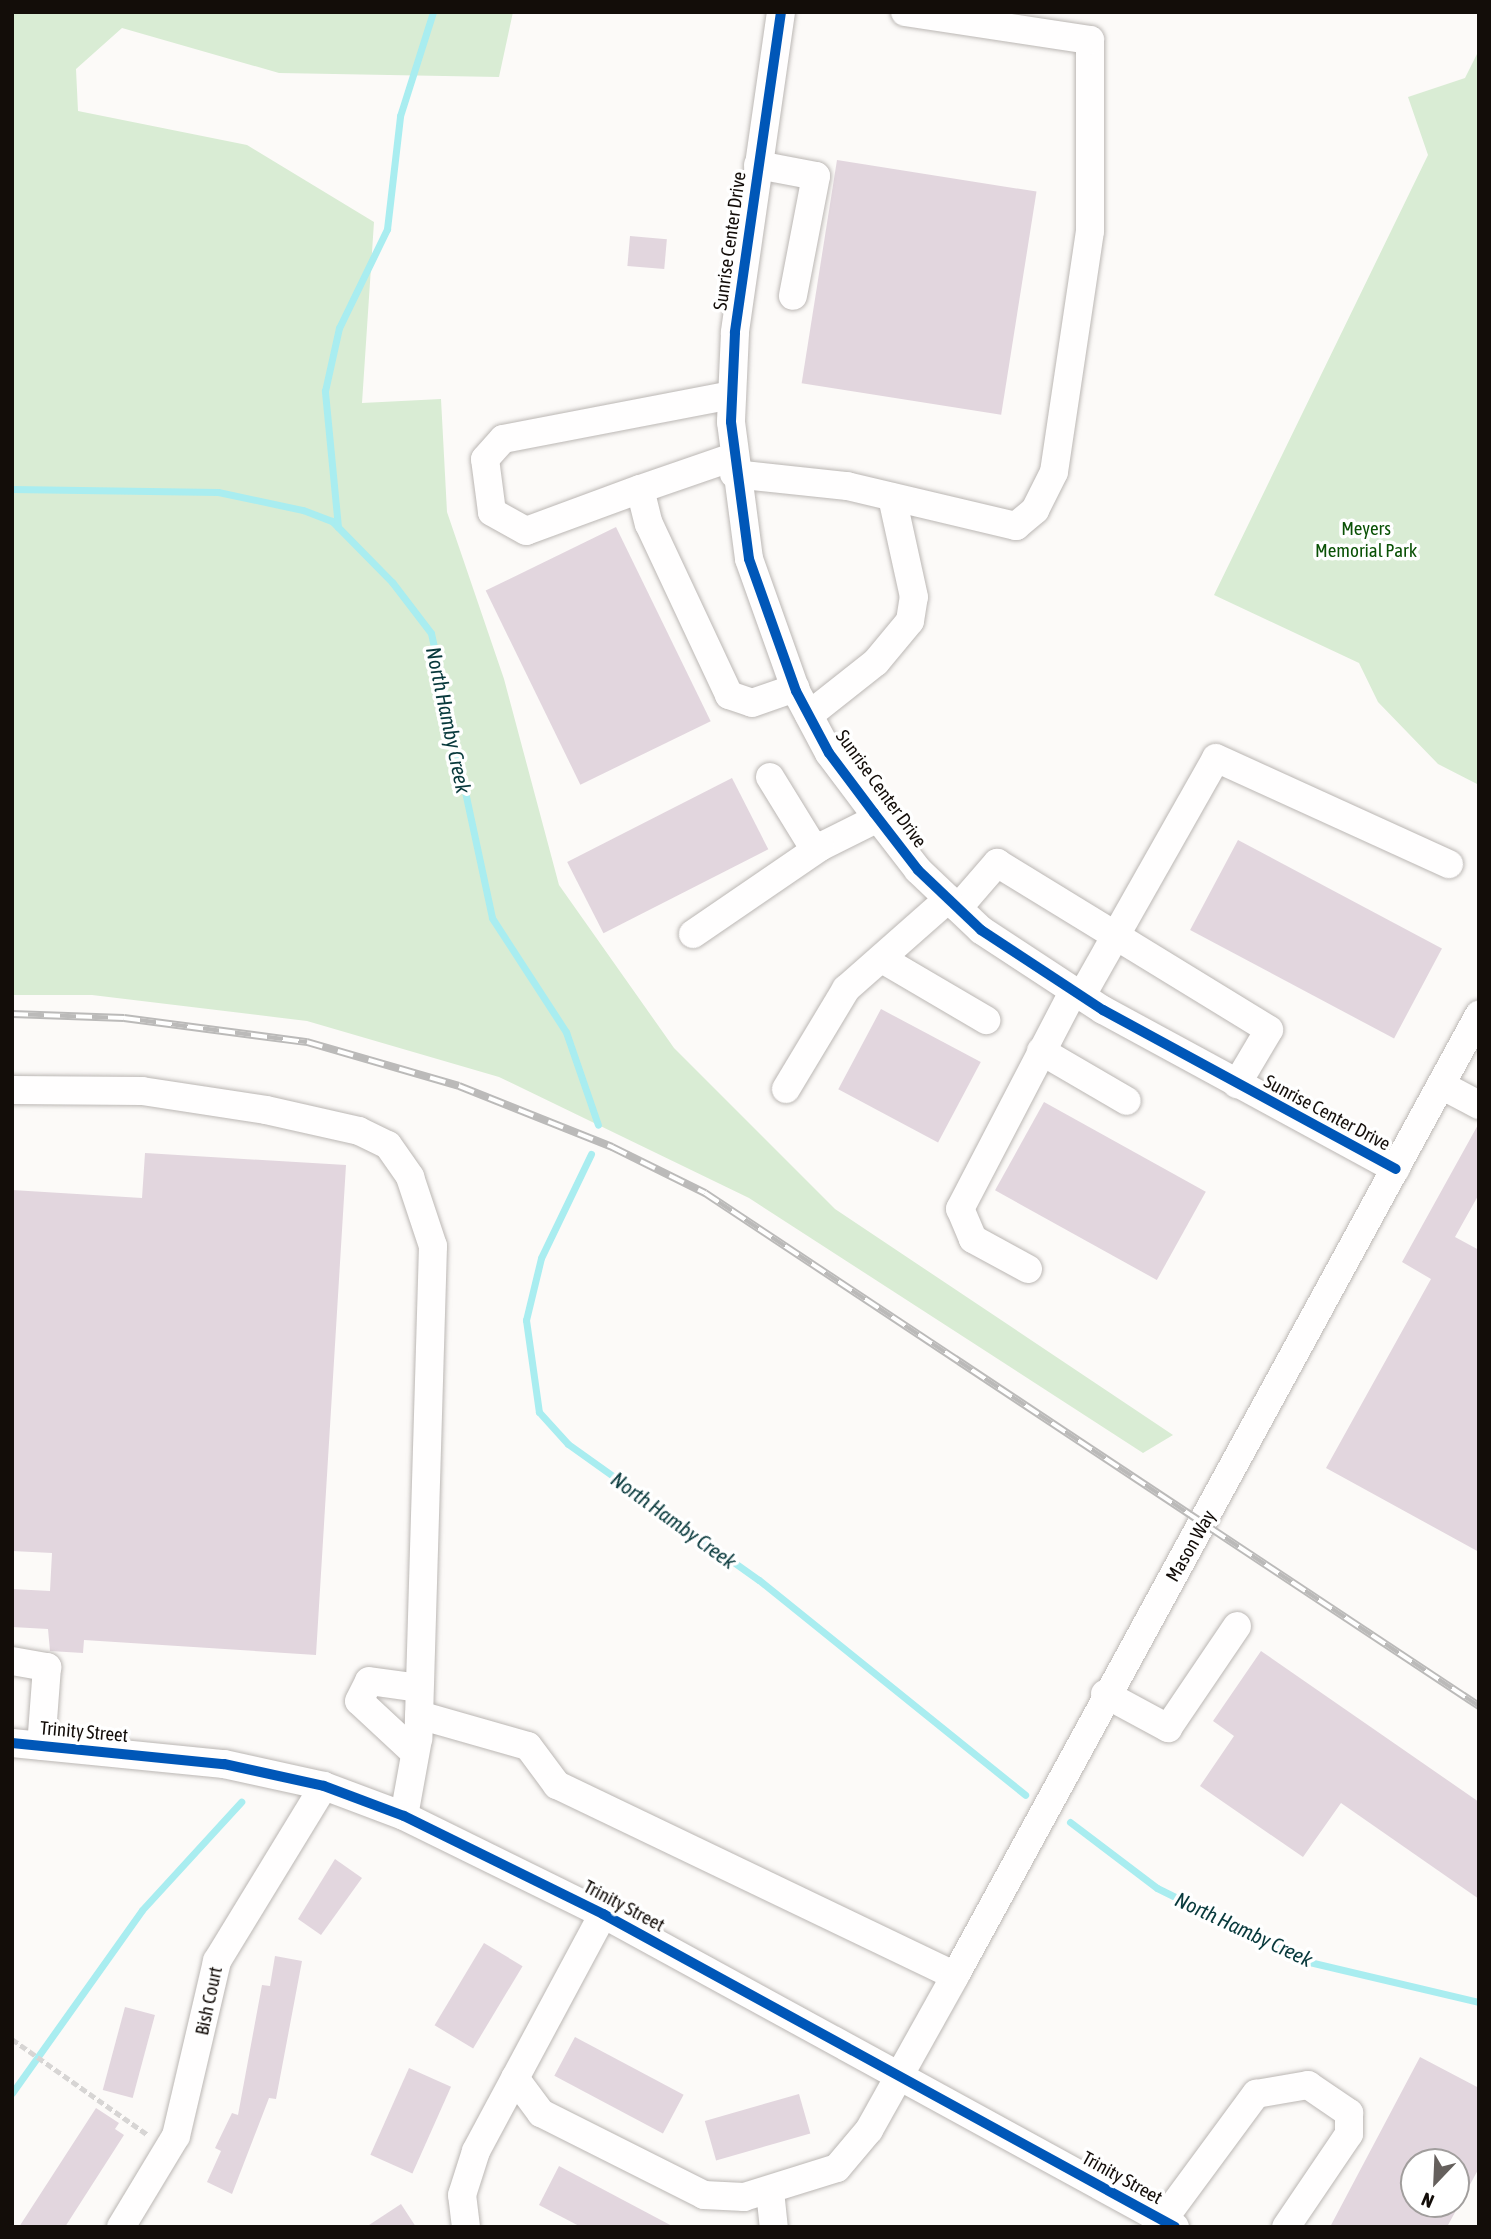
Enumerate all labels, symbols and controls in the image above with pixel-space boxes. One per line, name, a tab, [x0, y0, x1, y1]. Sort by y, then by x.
street label: Sunrise Center Drive	[709, 170, 751, 312]
park label: Meyers Memorial Park	[1315, 518, 1417, 562]
water label: North Hamby Creek	[421, 645, 477, 795]
street label: Sunrise Center Drive	[831, 726, 931, 852]
street label: Sunrise Center Drive	[1260, 1070, 1394, 1156]
water label: North Hamby Creek	[606, 1466, 742, 1574]
street label: Mason Way	[1161, 1506, 1221, 1586]
street label: Trinity Street	[39, 1717, 129, 1747]
street label: Trinity Street	[580, 1875, 668, 1937]
water label: North Hamby Creek	[1171, 1886, 1317, 1972]
street label: Bish Court	[191, 1965, 227, 2037]
street label: Trinity Street	[1078, 2147, 1166, 2209]
north arrow	[1400, 2148, 1470, 2218]
text: N	[1418, 2188, 1437, 2213]

